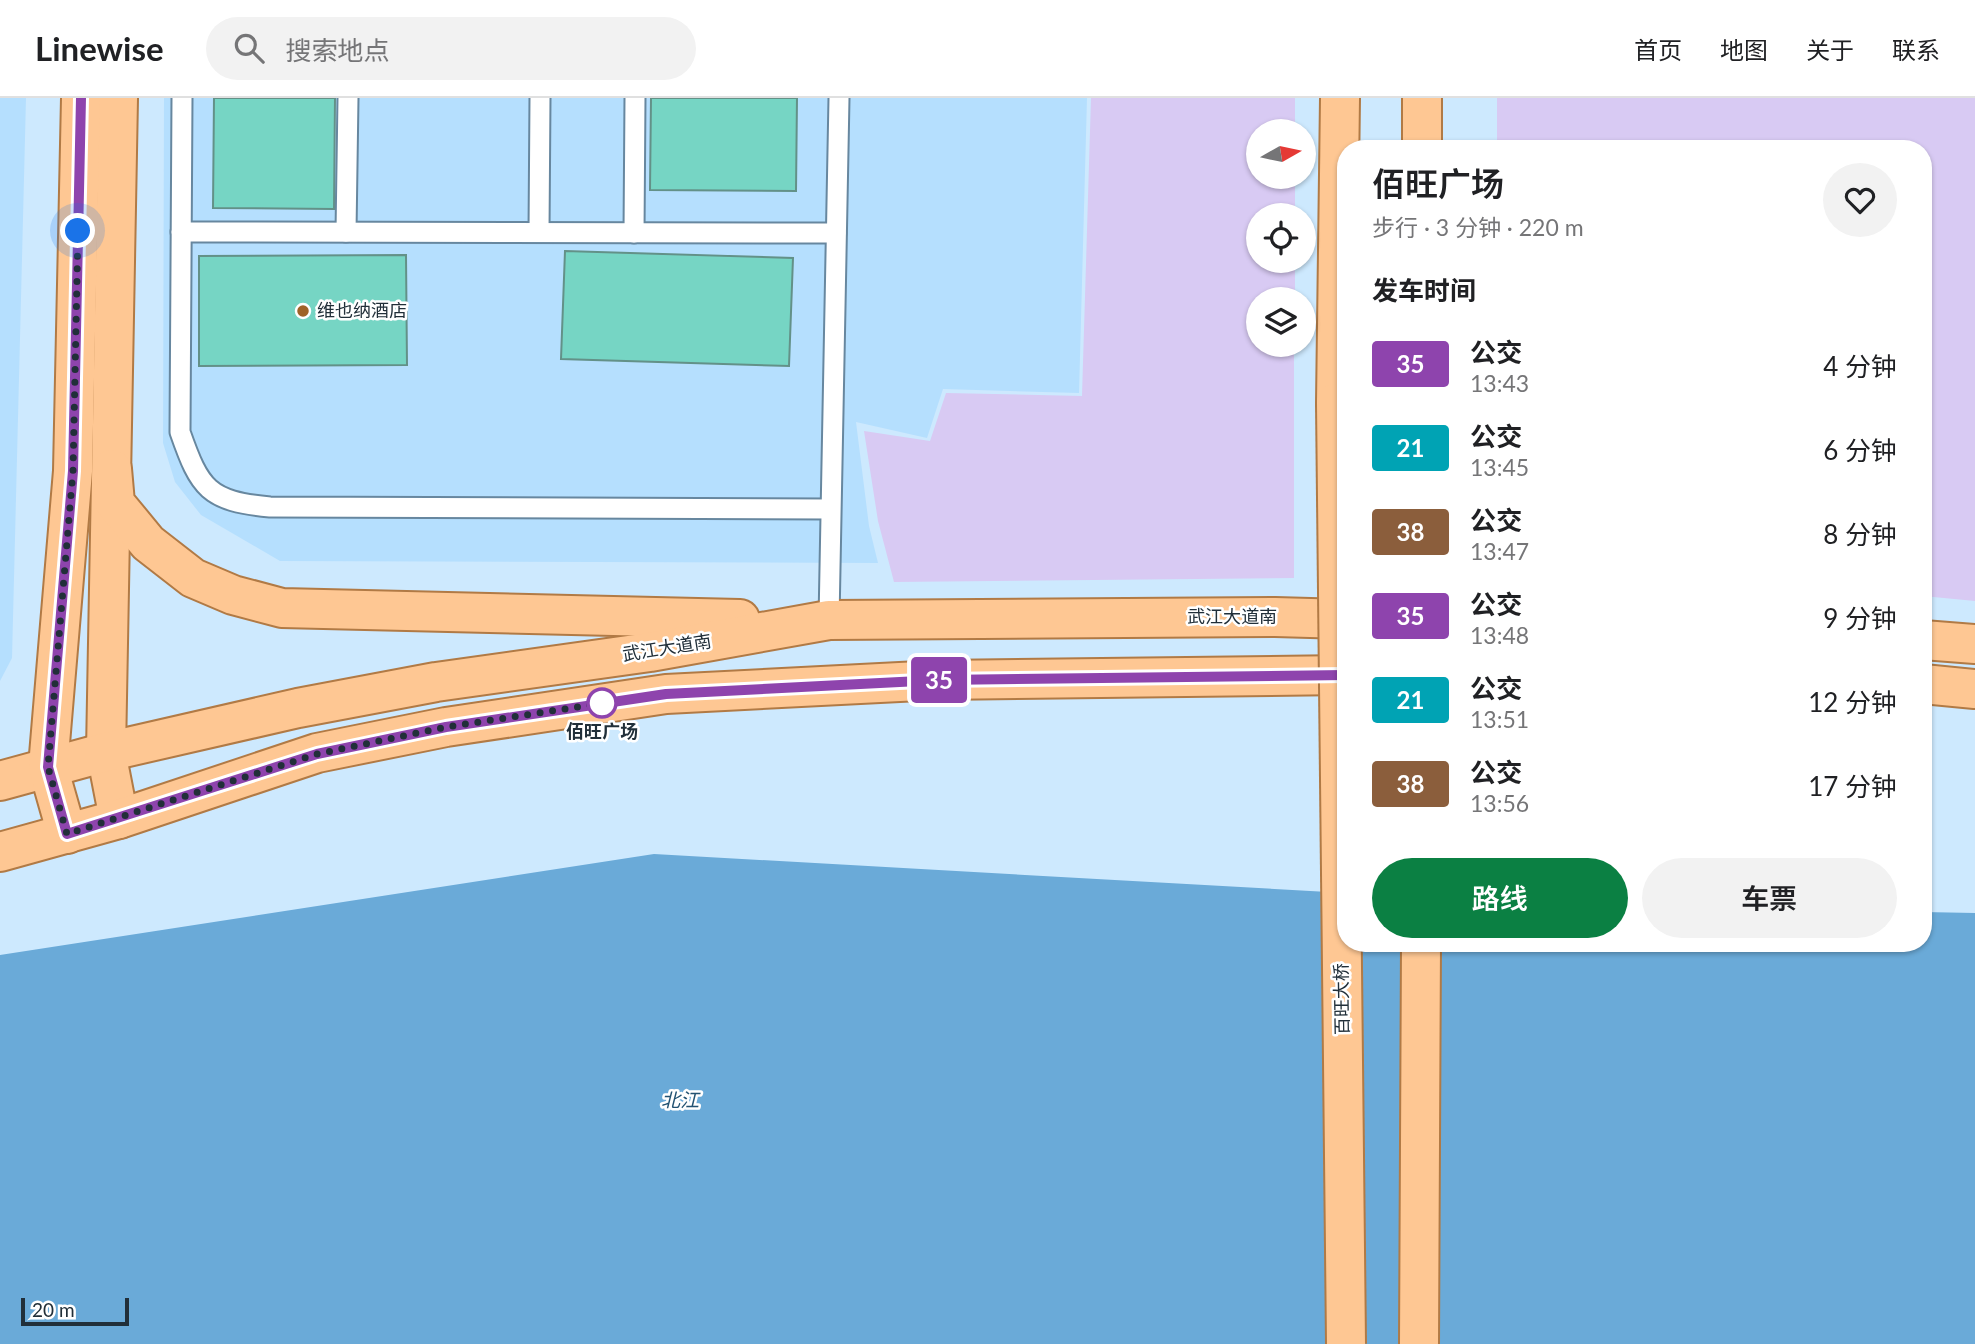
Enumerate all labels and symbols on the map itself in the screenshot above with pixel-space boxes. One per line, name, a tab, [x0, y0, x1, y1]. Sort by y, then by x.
north arrow	[1246, 119, 1316, 189]
your location	[60, 213, 95, 248]
place label: 维也纳酒店	[317, 299, 407, 321]
marker: 维也纳酒店	[295, 303, 311, 319]
street label: 武江大道南	[1187, 605, 1277, 627]
street label: 武江大道南	[621, 629, 713, 665]
line badge: 35	[908, 657, 970, 703]
marker: 佰旺广场	[587, 688, 617, 718]
place label: 佰旺广场	[566, 720, 638, 742]
street label: 百旺大桥	[1329, 963, 1353, 1035]
water label: 北江	[661, 1088, 701, 1111]
scale bar	[21, 1295, 130, 1327]

